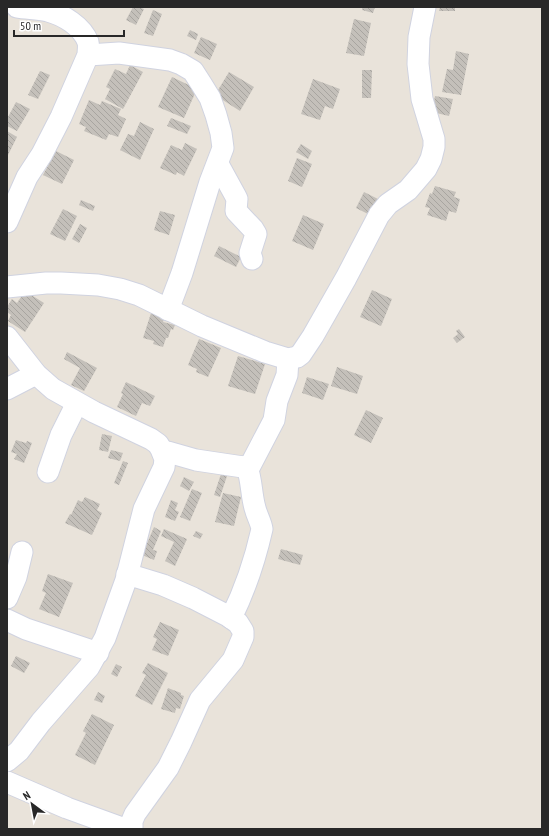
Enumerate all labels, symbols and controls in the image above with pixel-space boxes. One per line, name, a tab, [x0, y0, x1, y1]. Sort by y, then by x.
scale bar	[14, 12, 124, 38]
text: 50 m	[20, 18, 41, 33]
north arrow	[12, 784, 52, 824]
text: N	[20, 788, 33, 803]

